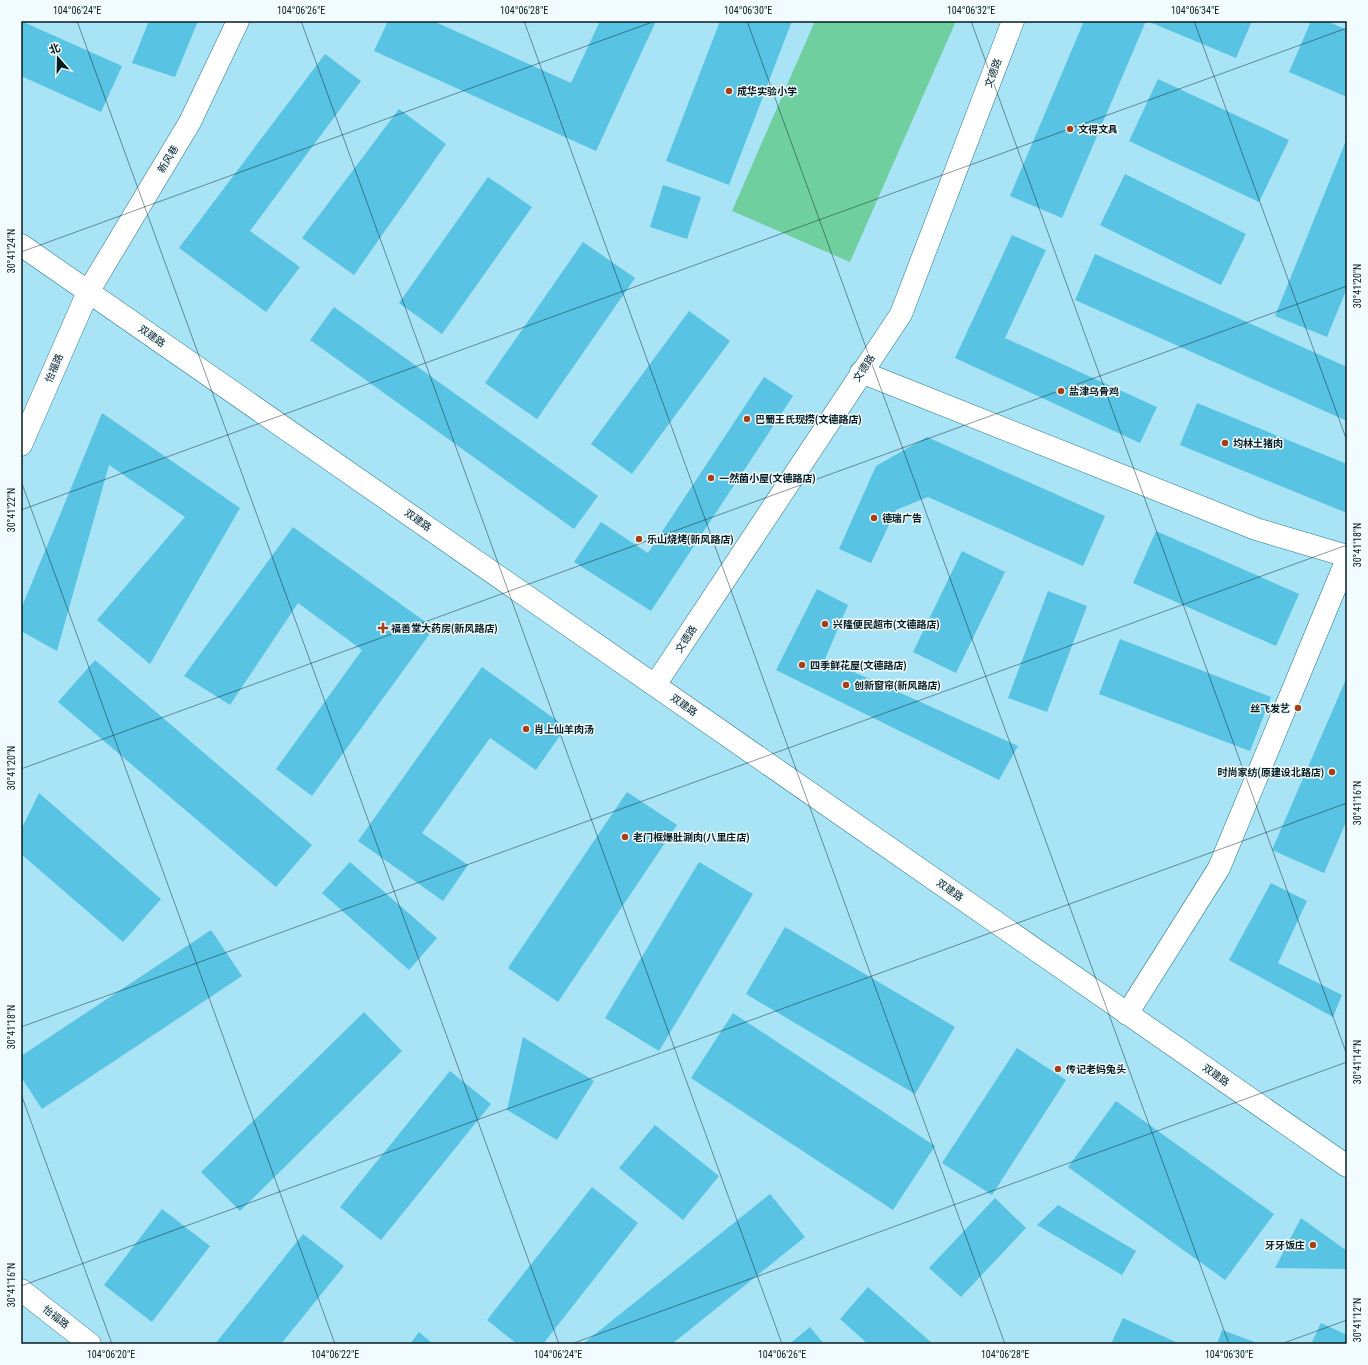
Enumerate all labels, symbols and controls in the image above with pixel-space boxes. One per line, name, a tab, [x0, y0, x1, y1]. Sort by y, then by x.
text: 104°06'24"E	[53, 5, 101, 16]
text: 104°06'26"E	[277, 5, 325, 16]
text: 104°06'28"E	[500, 5, 548, 16]
text: 104°06'30"E	[724, 5, 772, 16]
text: 104°06'32"E	[947, 5, 995, 16]
text: 104°06'34"E	[1171, 5, 1219, 16]
north arrow	[38, 38, 78, 78]
text: 北	[47, 41, 62, 57]
street label: 文德路	[982, 57, 1004, 89]
place label: 成华实验小学	[737, 85, 797, 97]
marker: 成华实验小学	[724, 86, 734, 96]
marker: 文得文具	[1065, 124, 1075, 134]
place label: 文得文具	[1078, 124, 1118, 135]
street label: 新风巷	[156, 143, 180, 175]
text: 30°41'24"N	[6, 229, 17, 273]
text: 30°41'20"N	[1352, 264, 1363, 308]
street label: 双建路	[137, 323, 167, 349]
street label: 怡福路	[43, 352, 65, 384]
street label: 文德路	[851, 352, 877, 384]
place label: 盐津乌骨鸡	[1069, 385, 1119, 397]
marker: 盐津乌骨鸡	[1056, 386, 1066, 396]
place label: 巴蜀王氏现捞(文德路店)	[755, 413, 861, 426]
marker: 巴蜀王氏现捞(文德路店)	[742, 414, 752, 424]
place label: 均林土猪肉	[1233, 437, 1283, 449]
marker: 均林土猪肉	[1220, 438, 1230, 448]
place label: 一然菌小屋(文德路店)	[719, 472, 815, 485]
marker: 一然菌小屋(文德路店)	[706, 473, 716, 483]
text: 30°41'22"N	[6, 488, 17, 532]
street label: 双建路	[403, 507, 433, 533]
place label: 德瑞广告	[882, 512, 922, 524]
marker: 德瑞广告	[869, 513, 879, 523]
text: 30°41'18"N	[1352, 523, 1363, 567]
place label: 乐山烧烤(新风路店)	[647, 533, 733, 546]
marker: 乐山烧烤(新风路店)	[634, 534, 644, 544]
place label: 兴隆便民超市(文德路店)	[833, 618, 939, 631]
marker: 兴隆便民超市(文德路店)	[820, 619, 830, 629]
marker: 福善堂大药房(新风路店)	[378, 623, 388, 633]
place label: 福善堂大药房(新风路店)	[391, 623, 497, 635]
street label: 文德路	[673, 623, 699, 655]
place label: 四季鲜花屋(文德路店)	[810, 659, 906, 672]
marker: 四季鲜花屋(文德路店)	[797, 660, 807, 670]
marker: 创新窗帘(新风路店)	[841, 680, 851, 690]
place label: 创新窗帘(新风路店)	[854, 680, 940, 692]
street label: 双建路	[669, 692, 699, 718]
place label: 丝飞发艺	[1250, 703, 1290, 714]
marker: 丝飞发艺	[1293, 703, 1303, 713]
place label: 肖上仙羊肉汤	[534, 723, 594, 735]
marker: 肖上仙羊肉汤	[521, 724, 531, 734]
text: 30°41'20"N	[6, 746, 17, 790]
place label: 时尚家纺(原建设北路店)	[1218, 767, 1324, 779]
marker: 时尚家纺(原建设北路店)	[1327, 767, 1337, 777]
text: 30°41'16"N	[1352, 781, 1363, 825]
marker: 老门框爆肚涮肉(八里庄店)	[620, 832, 630, 842]
place label: 老门框爆肚涮肉(八里庄店)	[633, 832, 749, 844]
street label: 双建路	[935, 877, 965, 903]
text: 30°41'18"N	[6, 1005, 17, 1049]
text: 30°41'14"N	[1352, 1040, 1363, 1084]
street label: 双建路	[1201, 1062, 1231, 1088]
place label: 传记老妈兔头	[1065, 1063, 1126, 1075]
marker: 传记老妈兔头	[1053, 1064, 1063, 1074]
place label: 牙牙饭庄	[1265, 1240, 1305, 1251]
marker: 牙牙饭庄	[1308, 1240, 1318, 1250]
text: 30°41'16"N	[6, 1263, 17, 1307]
text: 30°41'12"N	[1352, 1298, 1363, 1342]
street label: 怡福路	[41, 1303, 71, 1331]
text: 104°06'20"E	[87, 1349, 135, 1360]
text: 104°06'22"E	[311, 1349, 359, 1360]
text: 104°06'24"E	[534, 1349, 582, 1360]
text: 104°06'26"E	[758, 1349, 806, 1360]
text: 104°06'28"E	[981, 1349, 1029, 1360]
text: 104°06'30"E	[1205, 1349, 1253, 1360]

